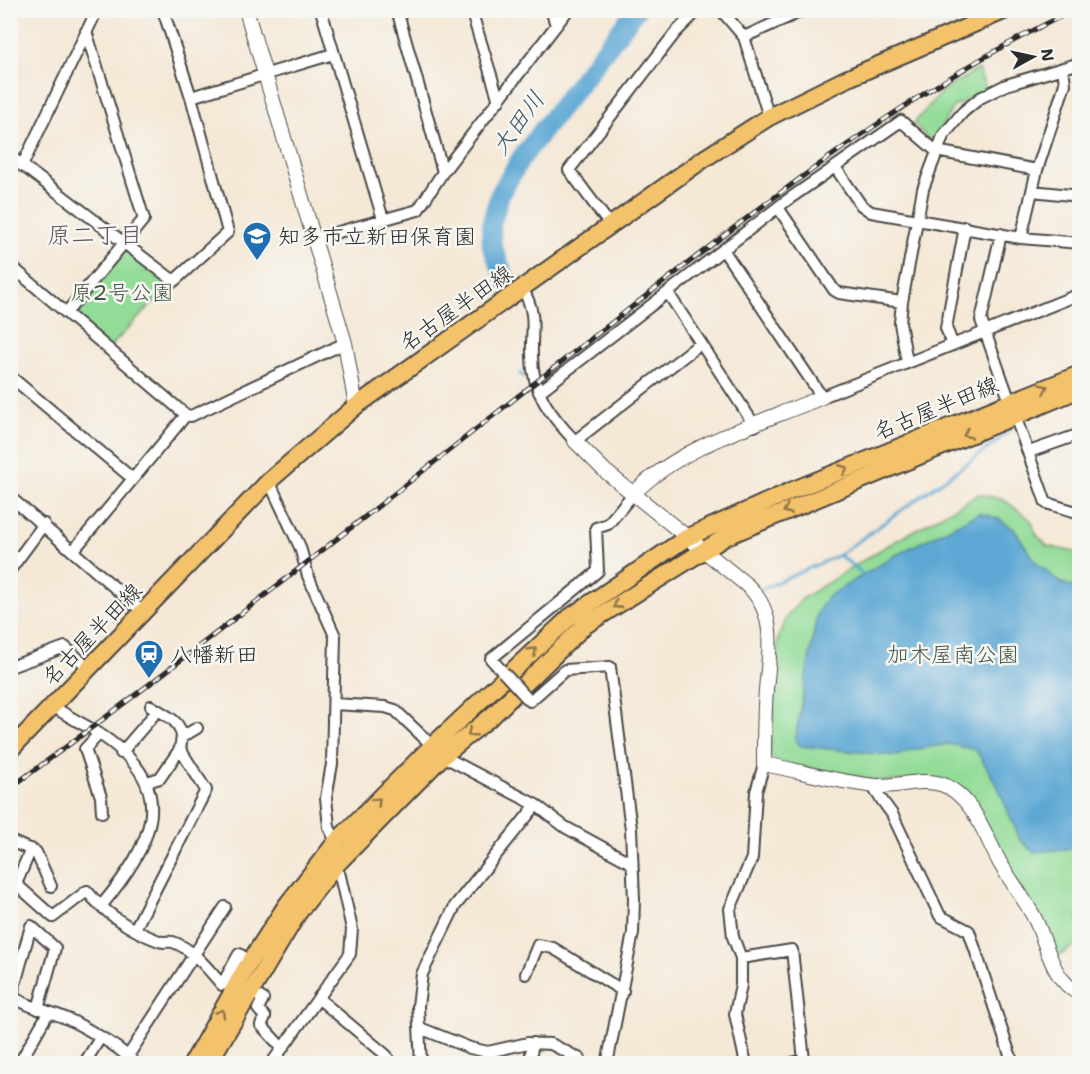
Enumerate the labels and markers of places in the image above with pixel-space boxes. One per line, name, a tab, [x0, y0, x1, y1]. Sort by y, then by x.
school or university icon: 知多市立新田保育園	[241, 220, 273, 262]
place label: 知多市立新田保育園	[278, 222, 476, 251]
station icon: 八幡新田	[133, 638, 165, 680]
place label: 八幡新田	[170, 640, 258, 669]

